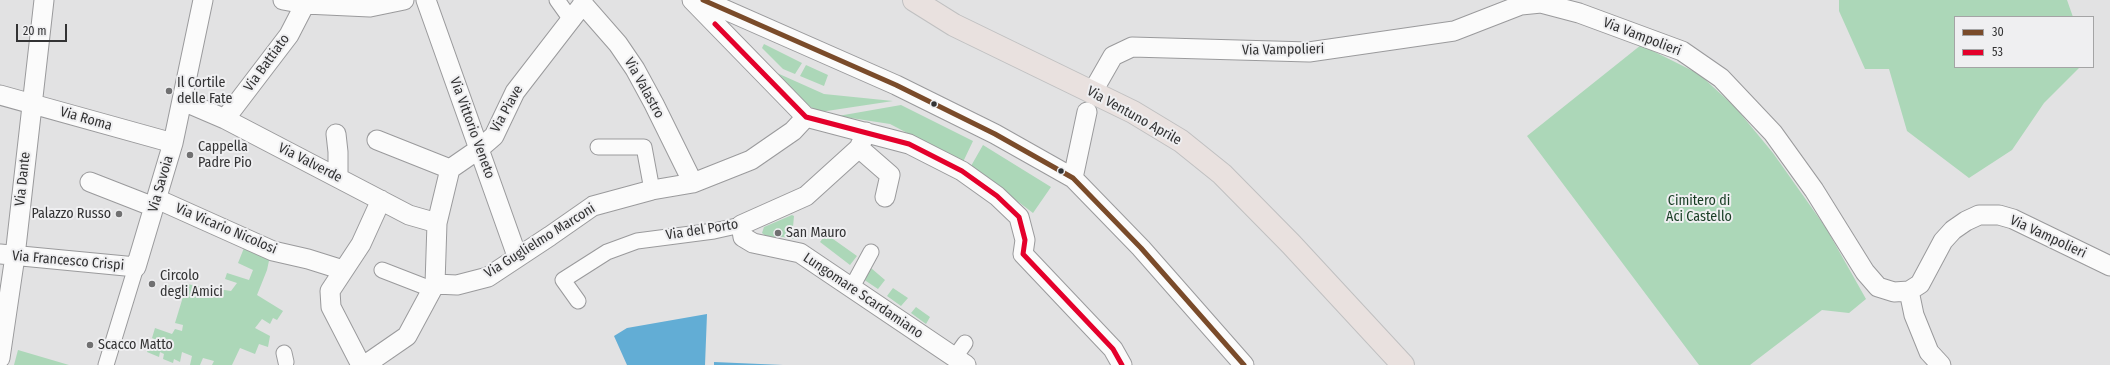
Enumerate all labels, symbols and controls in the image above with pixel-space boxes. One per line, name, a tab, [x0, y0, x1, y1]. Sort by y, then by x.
street label: Via Vampolieri	[1601, 14, 1683, 60]
scale bar	[18, 16, 69, 42]
legend	[1954, 16, 2094, 68]
text: 20 m	[23, 24, 47, 38]
text: 30	[1992, 25, 2004, 39]
street label: Via Battiato	[241, 31, 293, 95]
street label: Via Vampolieri	[1242, 41, 1324, 59]
text: 53	[1992, 45, 2003, 59]
street label: Via Valastro	[620, 55, 668, 121]
place label: Il Cortile delle Fate	[177, 75, 232, 108]
street label: Via Vittorio Veneto	[446, 75, 498, 181]
street label: Via Piave	[487, 82, 527, 136]
street label: Via Ventuno Aprile	[1084, 83, 1184, 149]
marker: Il Cortile delle Fate	[164, 86, 174, 96]
unlabelled marker	[929, 99, 939, 109]
street label: Via Roma	[58, 104, 114, 134]
place label: Cappella Padre Pio	[198, 139, 252, 172]
street label: Via Valverde	[275, 140, 345, 186]
marker: Cappella Padre Pio	[185, 150, 195, 160]
street label: Via Dante	[12, 151, 34, 207]
street label: Via Savoia	[145, 154, 177, 214]
unlabelled marker	[1056, 166, 1066, 176]
park label: Cimitero di Aci Castello	[1666, 193, 1732, 226]
street label: Via Vicario Nicolosi	[173, 200, 279, 258]
street label: Via Guglielmo Marconi	[482, 200, 598, 282]
place label: Palazzo Russo	[31, 206, 111, 222]
marker: Palazzo Russo	[114, 209, 124, 219]
street label: Via Vampolieri	[2007, 212, 2089, 262]
street label: Via del Porto	[665, 216, 739, 244]
place label: San Mauro	[786, 225, 846, 241]
marker: San Mauro	[773, 228, 783, 238]
street label: Via Francesco Crispi	[11, 248, 125, 274]
street label: Lungomare Scardamiano	[800, 250, 926, 342]
place label: Circolo degli Amici	[160, 268, 223, 300]
marker: Circolo degli Amici	[147, 279, 157, 289]
place label: Scacco Matto	[98, 337, 173, 353]
marker: Scacco Matto	[85, 340, 95, 350]

